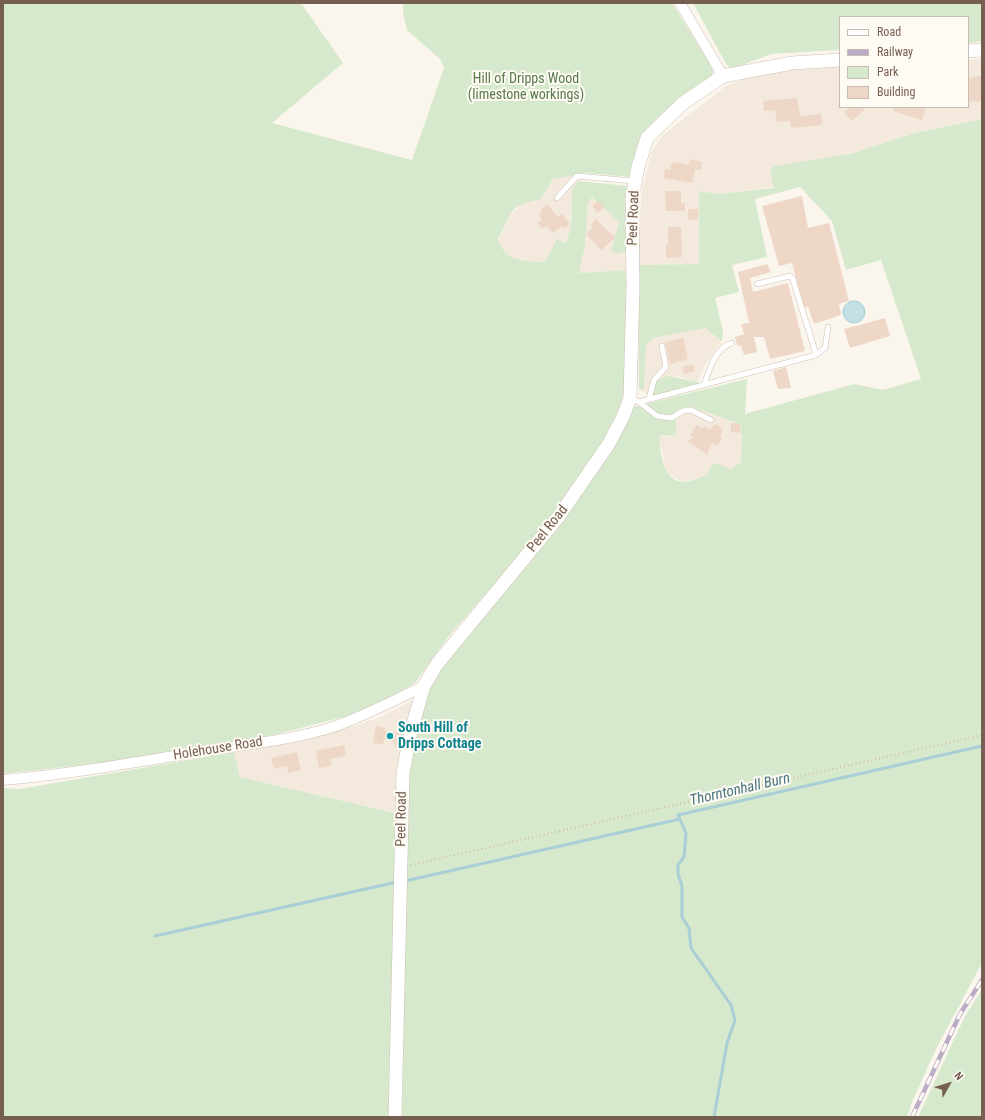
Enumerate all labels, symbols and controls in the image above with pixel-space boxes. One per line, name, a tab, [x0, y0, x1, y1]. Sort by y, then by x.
legend	[839, 16, 969, 108]
text: Road	[877, 25, 901, 39]
text: Railway	[877, 45, 913, 59]
text: Park	[877, 65, 898, 79]
park label: Hill of Dripps Wood (limestone workings)	[468, 71, 584, 104]
text: Building	[877, 85, 915, 99]
street label: Peel Road	[625, 190, 643, 246]
street label: Peel Road	[524, 502, 572, 556]
place label: South Hill of Dripps Cottage	[398, 720, 481, 752]
marker: South Hill of Dripps Cottage	[385, 731, 395, 741]
street label: Holehouse Road	[172, 734, 264, 764]
water label: Thorntonhall Burn	[688, 770, 792, 810]
street label: Peel Road	[393, 791, 411, 847]
north arrow	[929, 1064, 969, 1104]
text: N	[952, 1069, 966, 1083]

